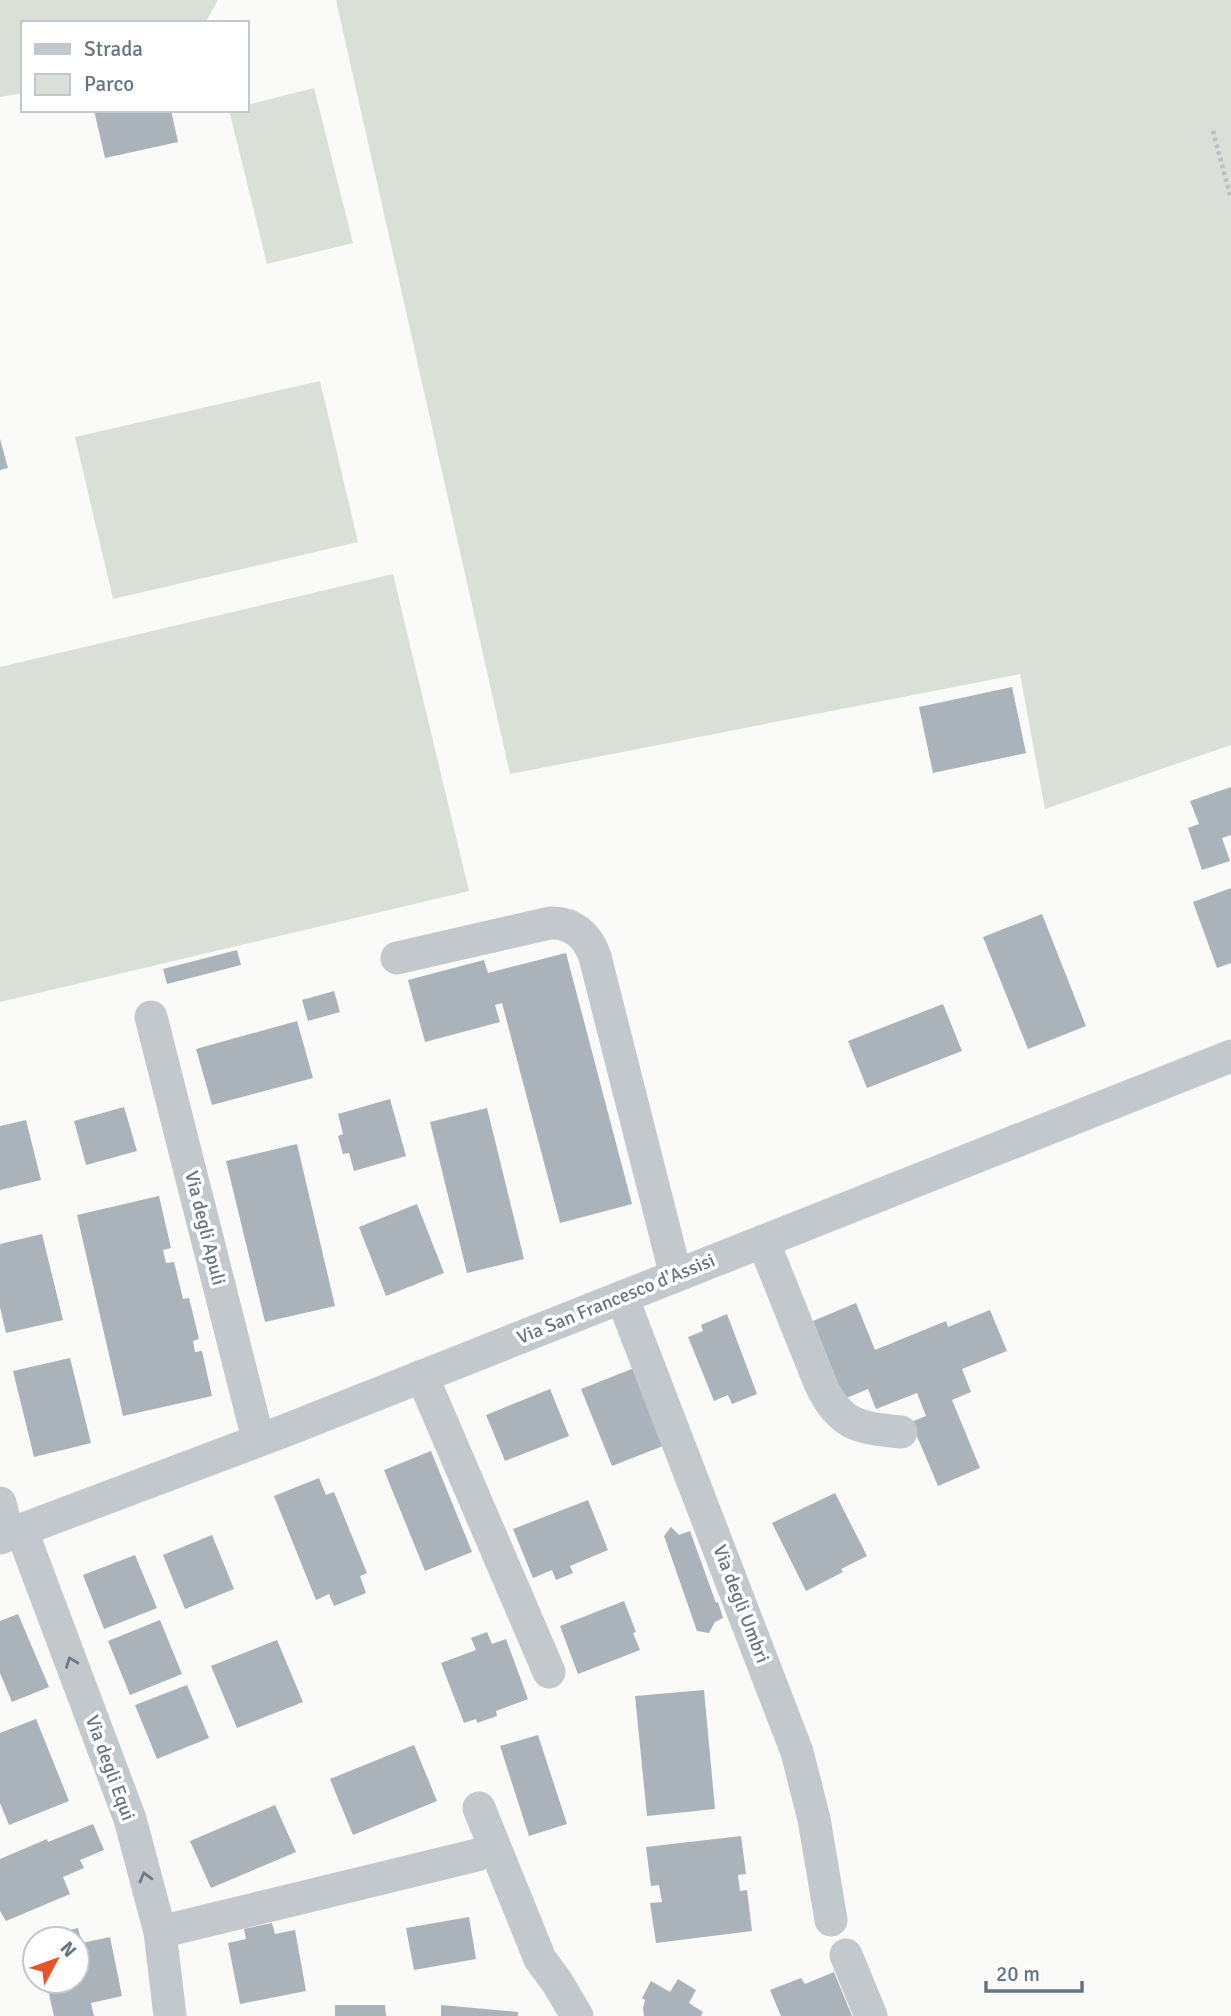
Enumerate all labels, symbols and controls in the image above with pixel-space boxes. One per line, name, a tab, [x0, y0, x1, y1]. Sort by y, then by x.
legend	[21, 21, 248, 112]
text: Strada	[84, 36, 143, 62]
text: Parco	[84, 71, 134, 97]
street label: Via degli Apuli	[179, 1168, 231, 1288]
street label: Via San Francesco d'Assisi	[513, 1248, 719, 1350]
street label: Via degli Umbri	[707, 1542, 775, 1666]
one-way arrow	[65, 1656, 79, 1668]
street label: Via degli Equi	[80, 1712, 140, 1824]
one-way arrow	[139, 1871, 154, 1883]
north arrow	[21, 1925, 91, 1995]
text: N	[55, 1937, 81, 1962]
scale bar	[986, 1950, 1082, 1994]
text: 20 m	[996, 1961, 1040, 1987]

